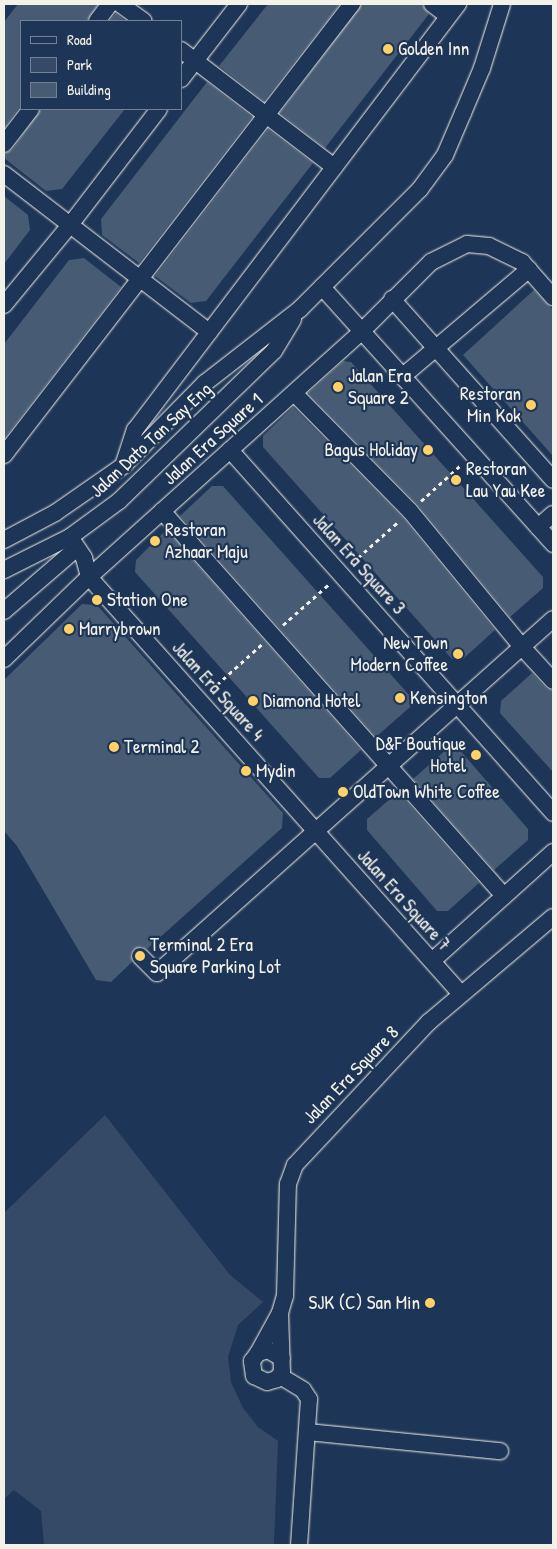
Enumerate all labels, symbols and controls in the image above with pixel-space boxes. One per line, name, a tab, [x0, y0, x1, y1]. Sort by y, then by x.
legend	[20, 20, 182, 110]
text: Road	[67, 29, 92, 50]
place label: Golden Inn	[398, 38, 469, 60]
marker: Golden Inn	[382, 43, 394, 55]
text: Park	[67, 54, 92, 75]
text: Building	[67, 79, 111, 100]
place label: Jalan Era Square 2	[348, 365, 411, 409]
street label: Jalan Dato Tan Say Eng	[85, 378, 217, 502]
marker: Jalan Era Square 2	[332, 381, 344, 393]
place label: Restoran Min Kok	[460, 383, 521, 427]
street label: Jalan Era Square 1	[158, 388, 268, 490]
marker: Restoran Min Kok	[525, 399, 537, 411]
place label: Bagus Holiday	[324, 439, 418, 461]
marker: Bagus Holiday	[422, 444, 434, 456]
place label: Restoran Lau Yau Kee	[466, 458, 545, 502]
marker: Restoran Lau Yau Kee	[450, 474, 462, 486]
street label: Jalan Era Square 3	[308, 509, 410, 619]
place label: Restoran Azhaar Maju	[165, 519, 248, 563]
marker: Restoran Azhaar Maju	[149, 535, 161, 547]
place label: Station One	[107, 589, 188, 611]
marker: Station One	[91, 594, 103, 606]
place label: Marrybrown	[79, 618, 161, 640]
marker: Marrybrown	[63, 623, 75, 635]
place label: New Town Modern Coffee	[351, 632, 448, 676]
street label: Jalan Era Square 4	[167, 636, 269, 746]
marker: New Town Modern Coffee	[452, 648, 464, 660]
place label: Kensington	[410, 687, 487, 709]
place label: Diamond Hotel	[263, 690, 360, 712]
marker: Kensington	[394, 692, 406, 704]
marker: Diamond Hotel	[247, 695, 259, 707]
place label: D&F Boutique Hotel	[376, 733, 466, 777]
place label: Terminal 2	[124, 736, 199, 758]
marker: Terminal 2	[108, 741, 120, 753]
marker: D&F Boutique Hotel	[470, 749, 482, 761]
place label: Mydin	[256, 760, 296, 782]
marker: Mydin	[240, 765, 252, 777]
place label: OldTown White Coffee	[353, 781, 500, 803]
marker: OldTown White Coffee	[337, 786, 349, 798]
street label: Jalan Era Square 7	[352, 845, 456, 955]
place label: Terminal 2 Era Square Parking Lot	[150, 934, 281, 978]
marker: Terminal 2 Era Square Parking Lot	[134, 950, 146, 962]
street label: Jalan Era Square 8	[299, 1021, 403, 1129]
place label: SJK (C) San Min	[309, 1292, 420, 1314]
marker: SJK (C) San Min	[424, 1297, 436, 1309]

